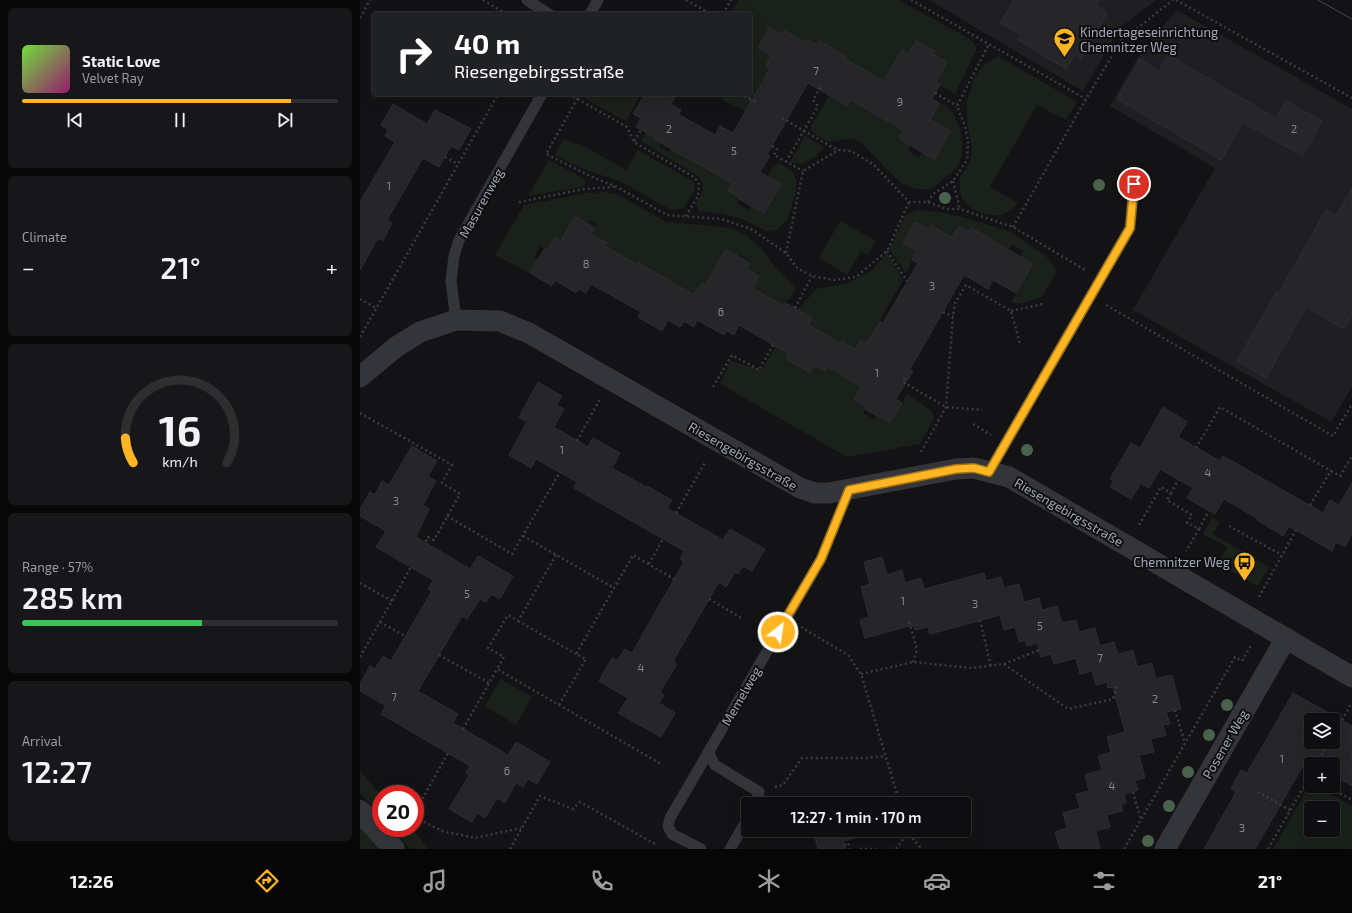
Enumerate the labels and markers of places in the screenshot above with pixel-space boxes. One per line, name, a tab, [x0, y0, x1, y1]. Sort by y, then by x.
place label: Kindertageseinrichtung Chemnitzer Weg	[1080, 24, 1218, 55]
school or university icon: Kindertageseinrichtung Chemnitzer Weg	[1052, 26, 1078, 59]
pin	[1117, 167, 1151, 201]
bus stop icon: Chemnitzer Weg	[1232, 549, 1258, 582]
place label: Chemnitzer Weg	[1133, 554, 1230, 570]

